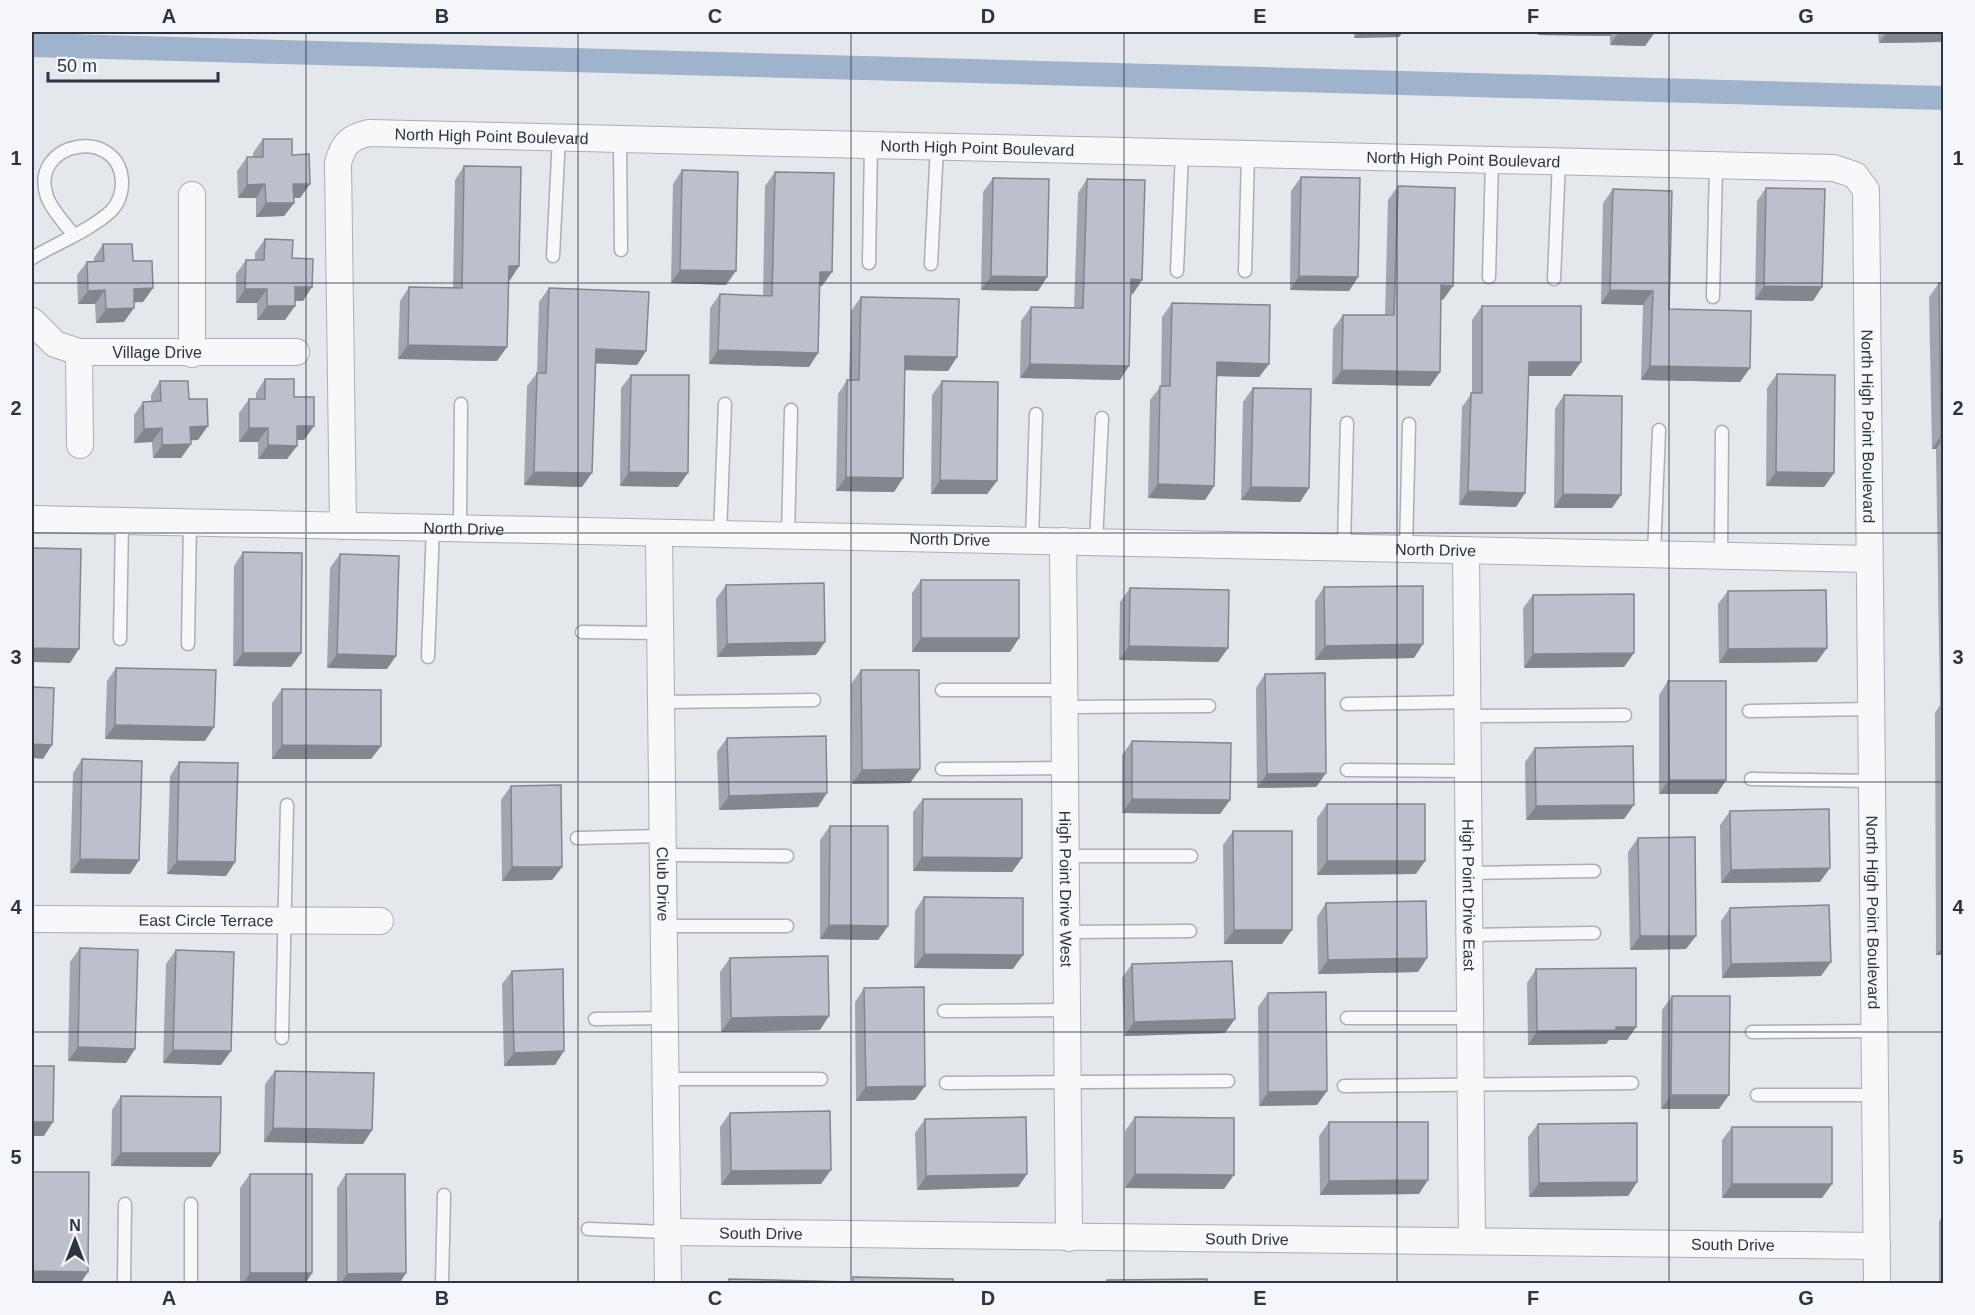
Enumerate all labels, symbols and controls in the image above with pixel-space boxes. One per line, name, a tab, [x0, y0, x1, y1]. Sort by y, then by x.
text: A	[162, 5, 176, 27]
text: B	[435, 5, 449, 27]
text: C	[708, 5, 722, 27]
text: D	[981, 5, 995, 27]
text: E	[1253, 5, 1267, 27]
text: F	[1527, 5, 1539, 27]
text: G	[1798, 5, 1814, 27]
scale bar	[48, 45, 218, 83]
text: 50 m	[57, 56, 97, 76]
street label: North High Point Boulevard	[394, 125, 589, 147]
street label: North High Point Boulevard	[880, 137, 1075, 158]
text: 1	[10, 147, 22, 169]
text: 1	[1952, 147, 1964, 169]
street label: North High Point Boulevard	[1366, 148, 1560, 170]
street label: North High Point Boulevard	[1859, 329, 1878, 524]
street label: Village Drive	[112, 344, 202, 361]
text: 2	[10, 397, 22, 419]
text: 2	[1952, 397, 1964, 419]
street label: North Drive	[423, 519, 505, 538]
street label: North Drive	[909, 530, 991, 548]
street label: North Drive	[1395, 540, 1476, 559]
text: 3	[10, 646, 22, 668]
text: 3	[1952, 646, 1964, 668]
street label: High Point Drive West	[1057, 811, 1075, 968]
street label: North High Point Boulevard	[1864, 815, 1883, 1010]
street label: High Point Drive East	[1460, 819, 1478, 972]
street label: Club Drive	[654, 847, 672, 922]
text: 4	[10, 896, 22, 918]
text: 4	[1952, 896, 1964, 918]
street label: East Circle Terrace	[138, 911, 274, 929]
text: 5	[10, 1146, 22, 1168]
text: 5	[1952, 1146, 1964, 1168]
north arrow	[45, 1210, 105, 1270]
text: N	[69, 1217, 81, 1234]
street label: South Drive	[719, 1224, 803, 1242]
street label: South Drive	[1205, 1230, 1289, 1248]
street label: South Drive	[1691, 1235, 1775, 1253]
text: A	[162, 1287, 176, 1309]
text: B	[435, 1287, 449, 1309]
text: C	[708, 1287, 722, 1309]
text: D	[981, 1287, 995, 1309]
text: E	[1253, 1287, 1267, 1309]
text: F	[1527, 1287, 1539, 1309]
text: G	[1798, 1287, 1814, 1309]

